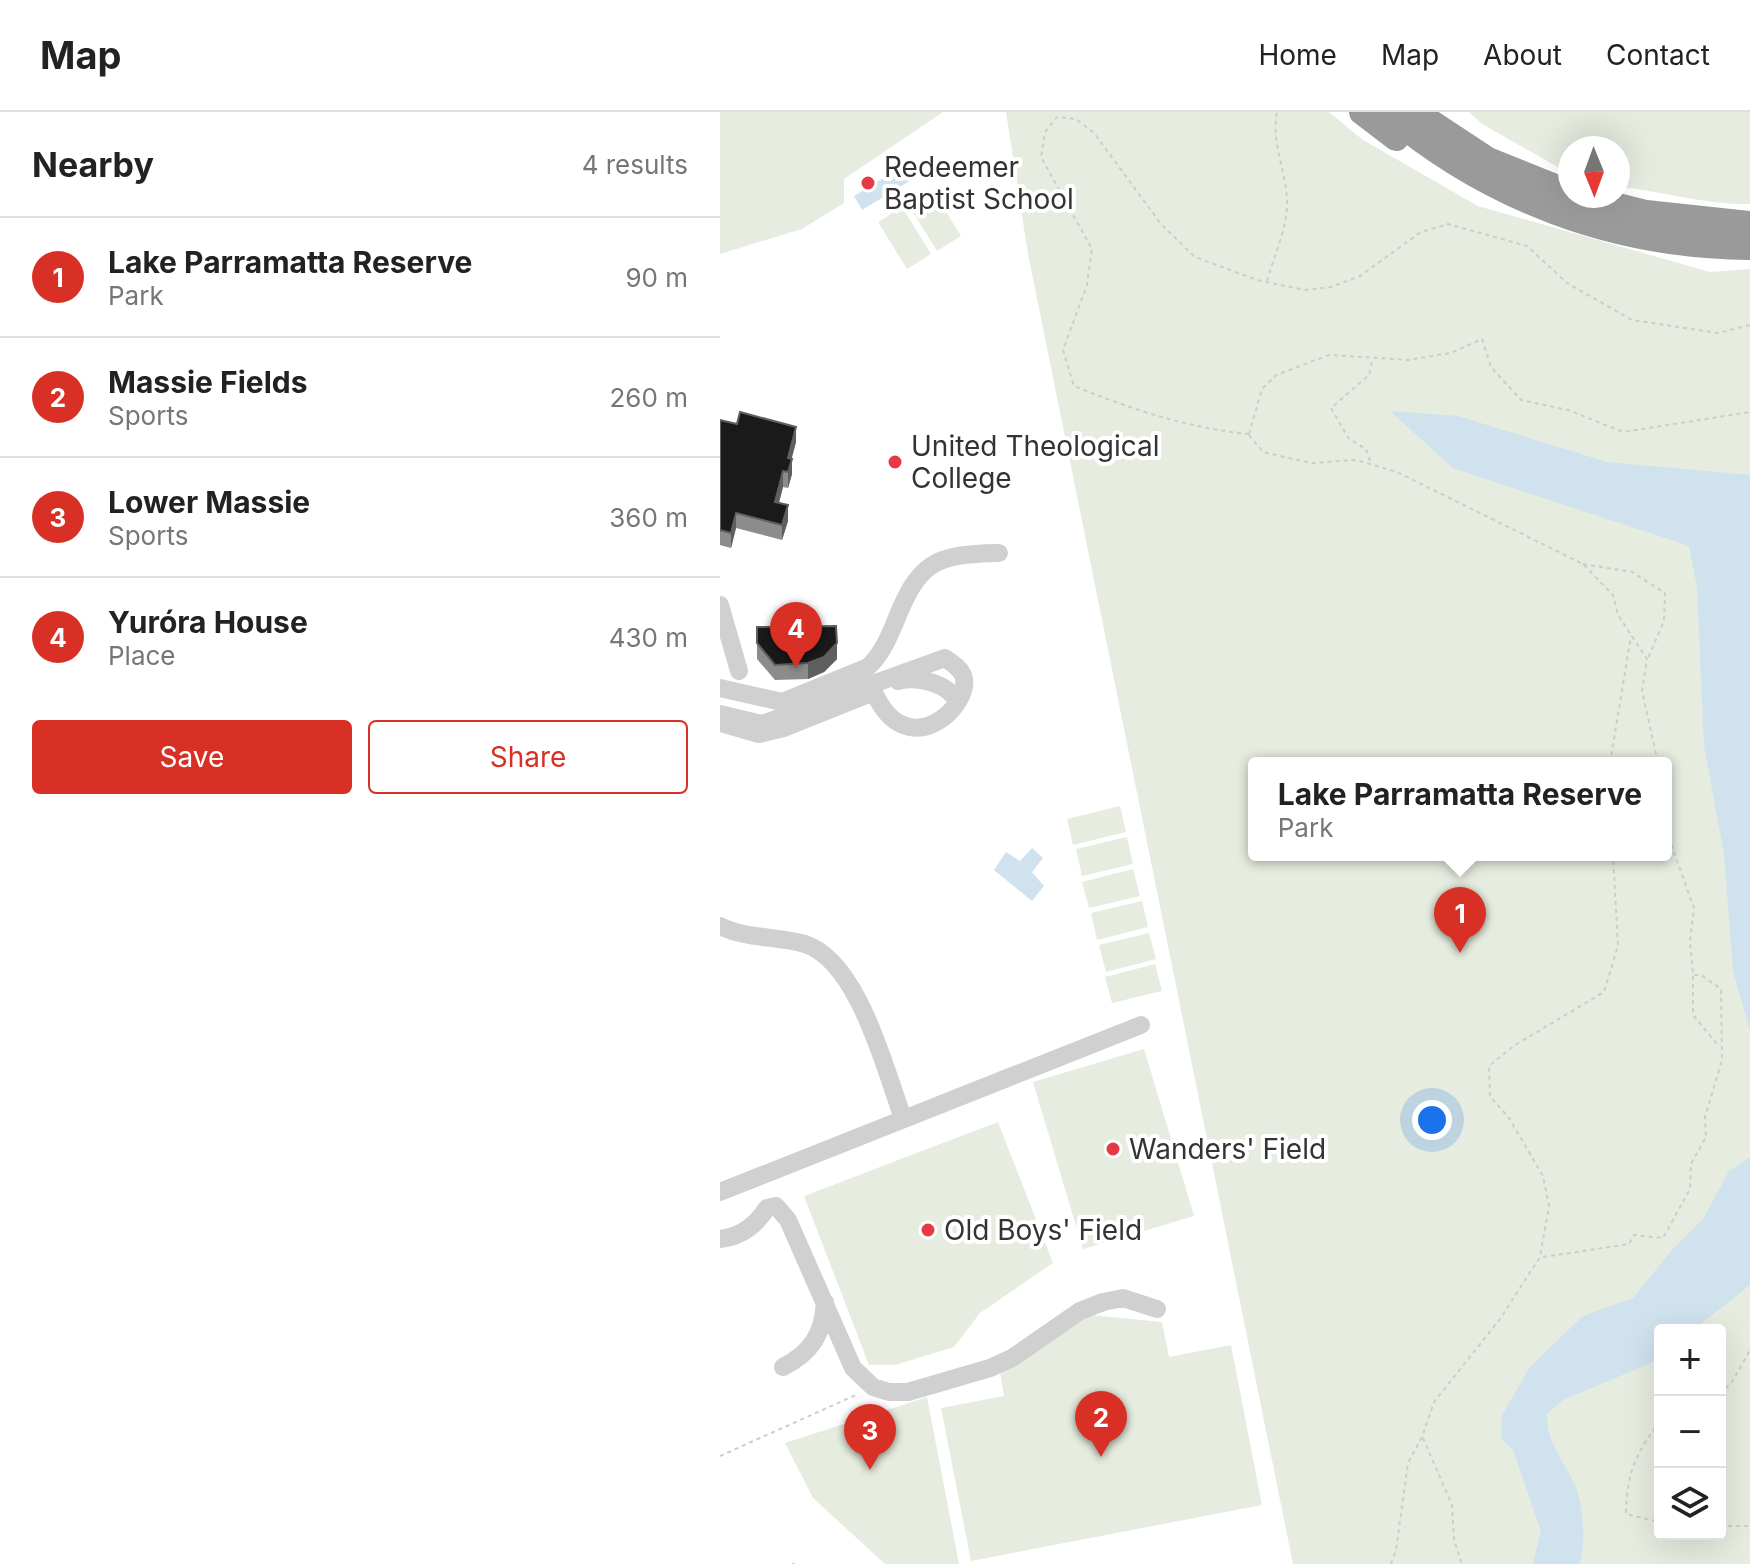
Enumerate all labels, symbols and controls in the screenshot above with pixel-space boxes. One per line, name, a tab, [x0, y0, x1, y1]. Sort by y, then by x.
text: Map	[40, 32, 121, 78]
text: Home	[1258, 38, 1337, 72]
text: Map	[1381, 38, 1439, 72]
text: About	[1483, 38, 1562, 72]
text: Contact	[1606, 38, 1710, 72]
north arrow	[1558, 136, 1630, 208]
text: Nearby	[32, 144, 154, 185]
text: 4 results	[582, 149, 688, 180]
place label: Redeemer Baptist School	[884, 150, 1074, 216]
marker: Redeemer Baptist School	[859, 174, 877, 192]
text: Lake Parramatta Reserve	[108, 244, 472, 280]
text: 1	[52, 262, 64, 293]
text: 90 m	[625, 262, 688, 293]
text: Park	[108, 280, 164, 311]
text: Massie Fields	[108, 364, 308, 400]
text: 2	[50, 382, 66, 413]
text: 260 m	[610, 382, 688, 413]
text: Sports	[108, 400, 188, 431]
place label: United Theological College	[911, 429, 1159, 495]
marker: United Theological College	[886, 453, 904, 471]
text: Lower Massie	[108, 484, 310, 520]
text: 3	[50, 502, 66, 533]
text: 360 m	[609, 502, 688, 533]
text: Sports	[108, 520, 188, 551]
pin: 4	[770, 602, 822, 668]
text: Yuróra House	[108, 604, 308, 640]
text: 4	[49, 622, 67, 653]
text: 430 m	[609, 622, 688, 653]
text: Place	[108, 640, 176, 671]
button: Save	[32, 720, 352, 794]
button: Share	[368, 720, 688, 794]
popup	[1248, 757, 1672, 861]
text: Lake Parramatta Reserve	[1278, 776, 1642, 812]
text: Park	[1278, 812, 1333, 843]
pin: 1	[1434, 887, 1486, 953]
your location	[1412, 1100, 1452, 1140]
place label: Wanders' Field	[1129, 1132, 1326, 1166]
marker: Wanders' Field	[1104, 1140, 1122, 1158]
place label: Old Boys' Field	[944, 1213, 1142, 1247]
marker: Old Boys' Field	[919, 1221, 937, 1239]
map controls	[1654, 1324, 1726, 1540]
button: +	[1654, 1324, 1726, 1396]
pin: 2	[1075, 1391, 1127, 1457]
button: −	[1654, 1396, 1726, 1468]
pin: 3	[844, 1404, 896, 1470]
button: layers	[1654, 1468, 1726, 1540]

